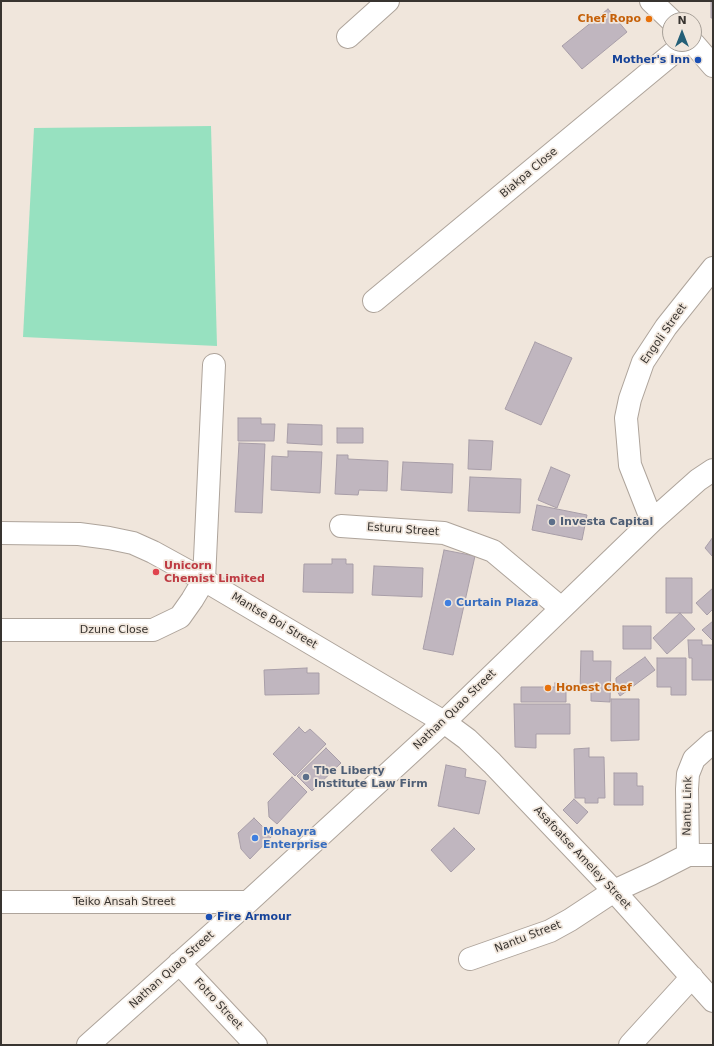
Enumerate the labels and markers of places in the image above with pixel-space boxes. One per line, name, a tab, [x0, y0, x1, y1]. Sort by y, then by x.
place label: Chef Ropo	[578, 12, 641, 26]
marker: Chef Ropo	[644, 14, 654, 24]
place label: Mother's Inn	[612, 53, 690, 67]
marker: Mother's Inn	[693, 55, 703, 65]
place label: Investa Capital	[560, 515, 653, 529]
marker: Investa Capital	[547, 517, 557, 527]
place label: Unicorn Chemist Limited	[164, 559, 265, 585]
marker: Unicorn Chemist Limited	[151, 567, 161, 577]
place label: Curtain Plaza	[456, 596, 539, 610]
marker: Curtain Plaza	[443, 598, 453, 608]
place label: Honest Chef	[556, 681, 632, 695]
marker: Honest Chef	[543, 683, 553, 693]
place label: The Liberty Institute Law Firm	[314, 764, 428, 790]
marker: The Liberty Institute Law Firm	[301, 772, 311, 782]
place label: Mohayra Enterprise	[263, 825, 328, 851]
marker: Mohayra Enterprise	[250, 833, 260, 843]
place label: Fire Armour	[217, 910, 291, 924]
marker: Fire Armour	[204, 912, 214, 922]

